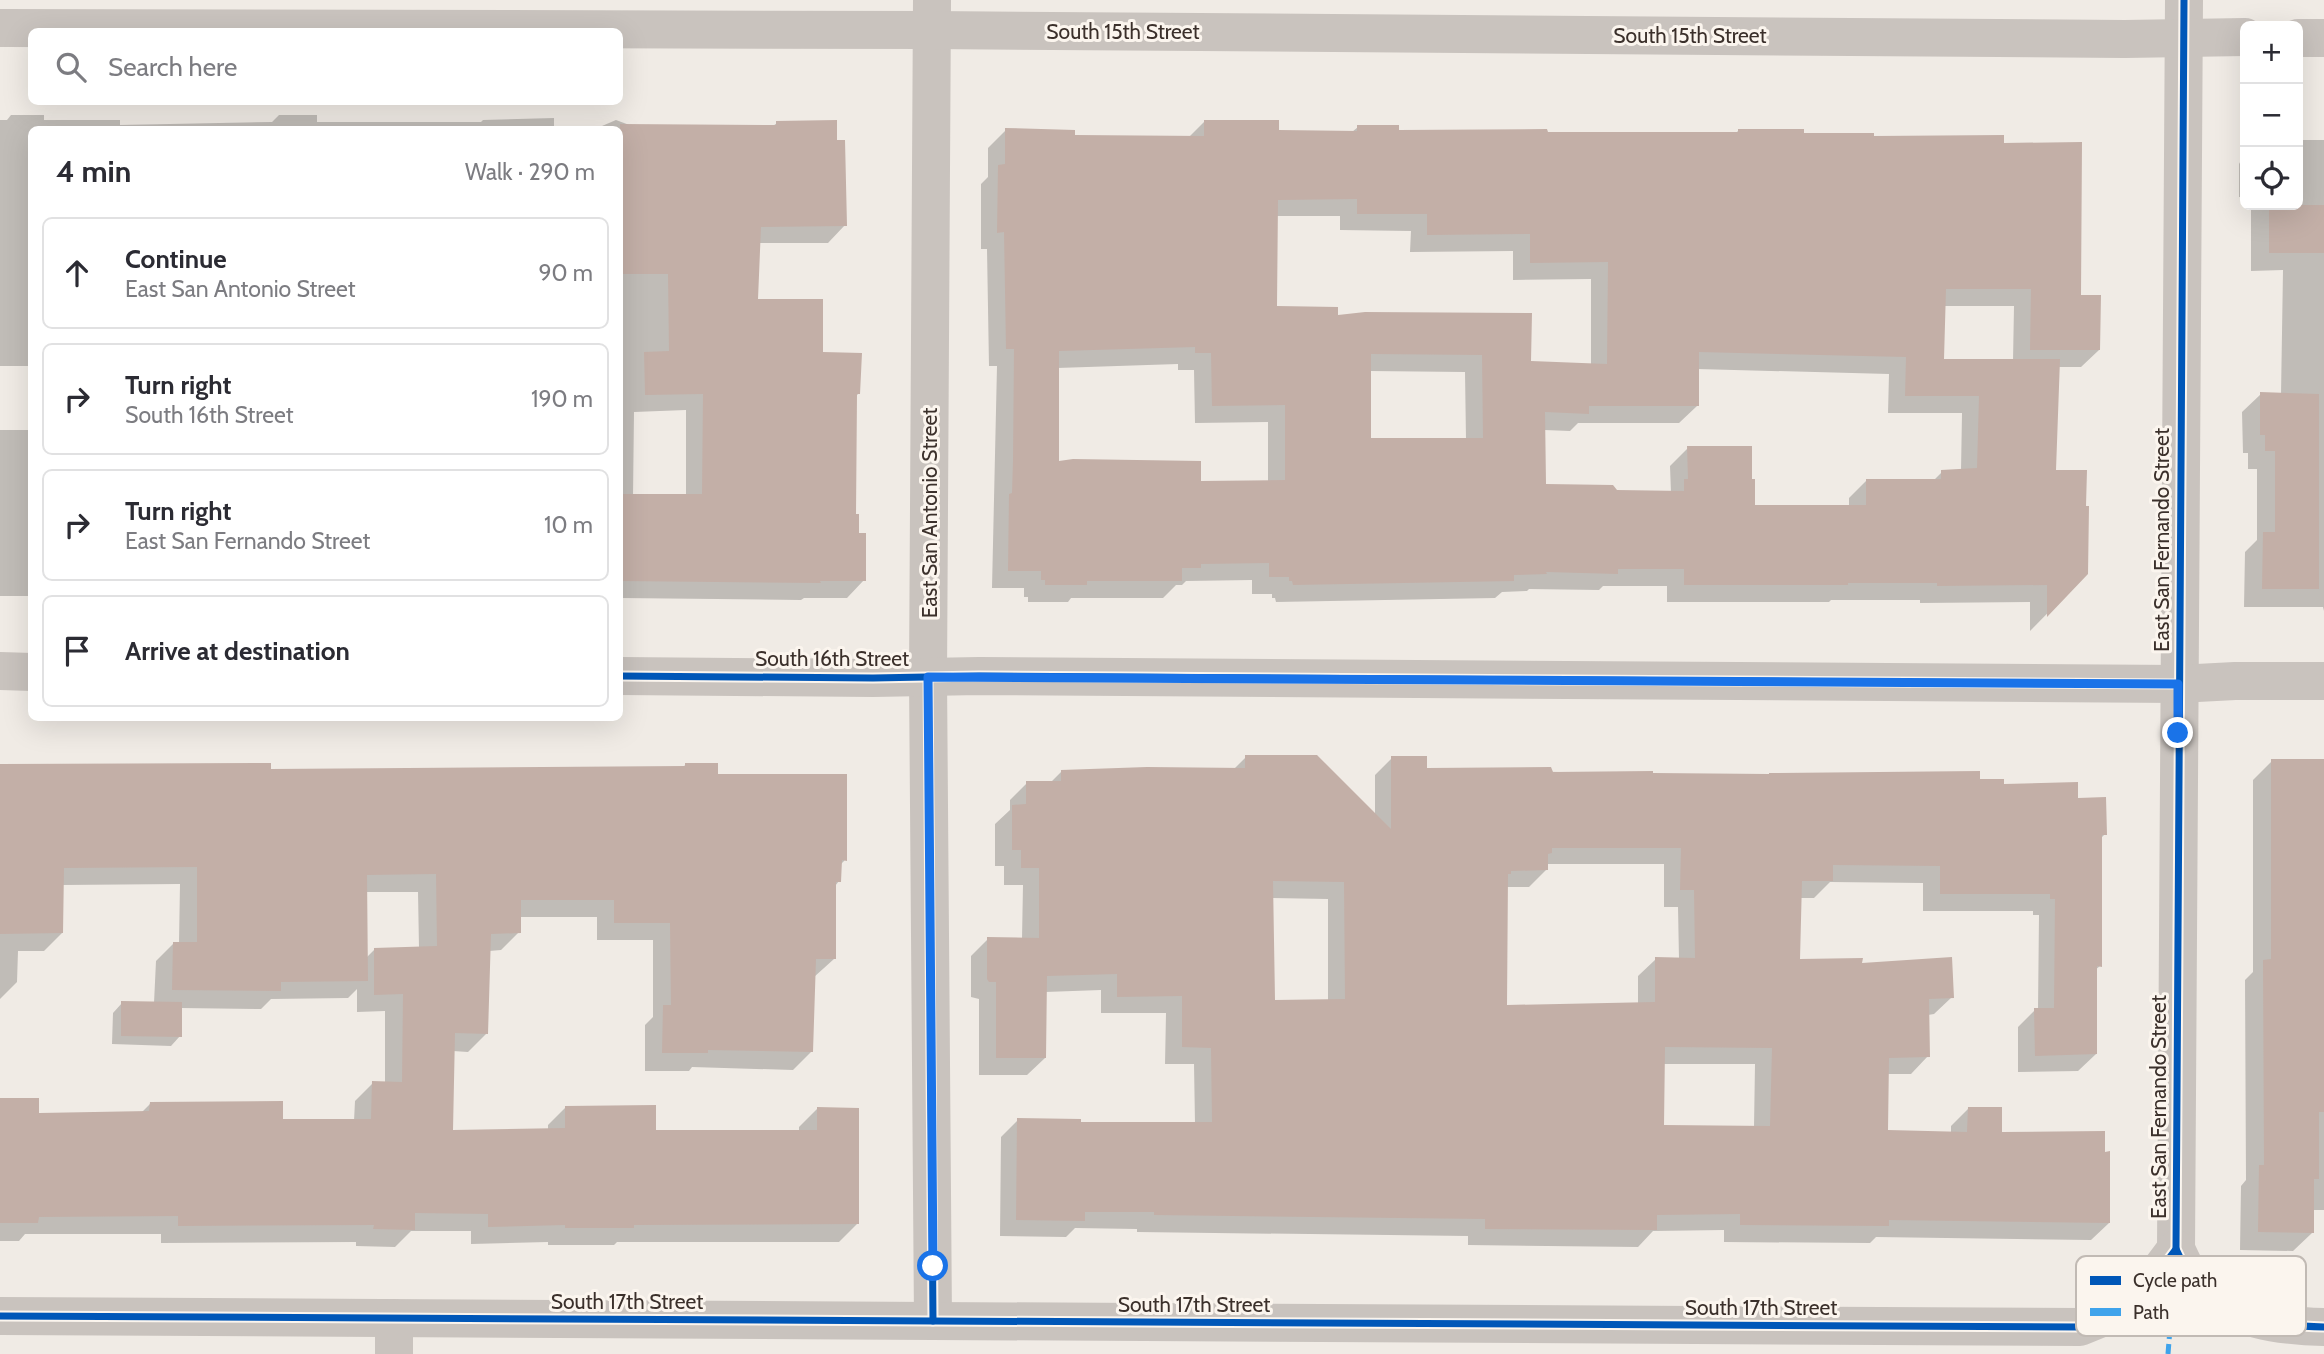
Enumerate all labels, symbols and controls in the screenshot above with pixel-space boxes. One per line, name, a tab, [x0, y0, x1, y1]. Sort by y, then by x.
street label: South 15th Street	[1046, 19, 1200, 44]
map controls	[2240, 21, 2303, 210]
button: +	[2240, 21, 2303, 84]
street label: South 15th Street	[1613, 23, 1767, 48]
search box	[28, 28, 623, 105]
icon: search	[52, 48, 90, 86]
text: Search here	[108, 51, 237, 83]
button: −	[2240, 84, 2303, 147]
button: locate	[2240, 147, 2303, 210]
text: 4 min	[56, 153, 131, 190]
text: Walk · 290 m	[465, 158, 595, 186]
text: Continue	[125, 243, 227, 275]
icon: ahead	[58, 254, 96, 292]
text: 90 m	[539, 259, 593, 287]
text: East San Antonio Street	[125, 275, 356, 303]
text: Turn right	[125, 369, 231, 401]
icon: right	[58, 380, 96, 418]
text: 190 m	[531, 385, 593, 413]
text: South 16th Street	[125, 401, 294, 429]
street label: East San Antonio Street	[917, 408, 942, 618]
street label: East San Fernando Street	[2149, 428, 2174, 652]
text: Turn right	[125, 495, 231, 527]
icon: right	[58, 506, 96, 544]
text: 10 m	[544, 511, 593, 539]
text: East San Fernando Street	[125, 527, 370, 555]
icon: arrive	[58, 632, 96, 670]
text: Arrive at destination	[125, 635, 350, 667]
street label: South 16th Street	[755, 646, 909, 671]
route end	[2162, 717, 2193, 748]
street label: East San Fernando Street	[2146, 995, 2171, 1219]
route start	[917, 1250, 948, 1281]
legend	[2076, 1256, 2306, 1336]
text: Cycle path	[2133, 1269, 2217, 1292]
street label: South 17th Street	[551, 1289, 703, 1314]
street label: South 17th Street	[1118, 1292, 1270, 1317]
street label: South 17th Street	[1685, 1295, 1837, 1320]
text: Path	[2133, 1301, 2169, 1324]

